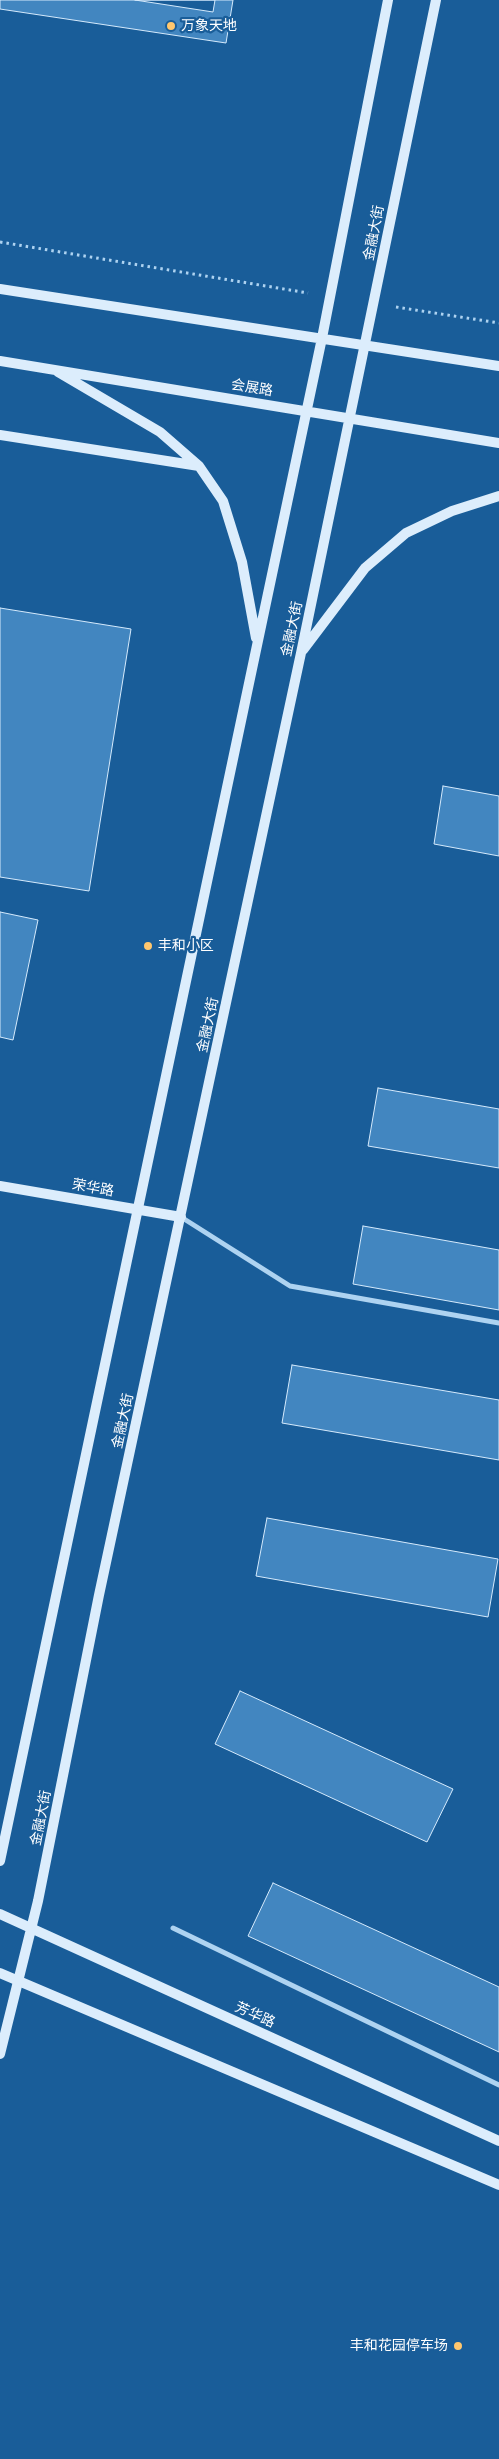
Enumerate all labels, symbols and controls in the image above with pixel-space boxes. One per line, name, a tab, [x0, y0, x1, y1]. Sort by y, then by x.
place label: 万象天地	[181, 18, 237, 34]
marker: 万象天地	[165, 20, 177, 32]
street label: 金融大街	[360, 204, 388, 262]
street label: 会展路	[230, 376, 274, 400]
street label: 金融大街	[278, 600, 306, 658]
place label: 丰和小区	[158, 938, 214, 954]
marker: 丰和小区	[142, 940, 154, 952]
street label: 金融大街	[194, 996, 222, 1054]
street label: 荣华路	[71, 1176, 115, 1200]
street label: 金融大街	[109, 1392, 137, 1450]
street label: 金融大街	[27, 1789, 55, 1847]
street label: 芳华路	[232, 1999, 278, 2031]
place label: 丰和花园停车场	[350, 2338, 448, 2354]
marker: 丰和花园停车场	[452, 2340, 464, 2352]

